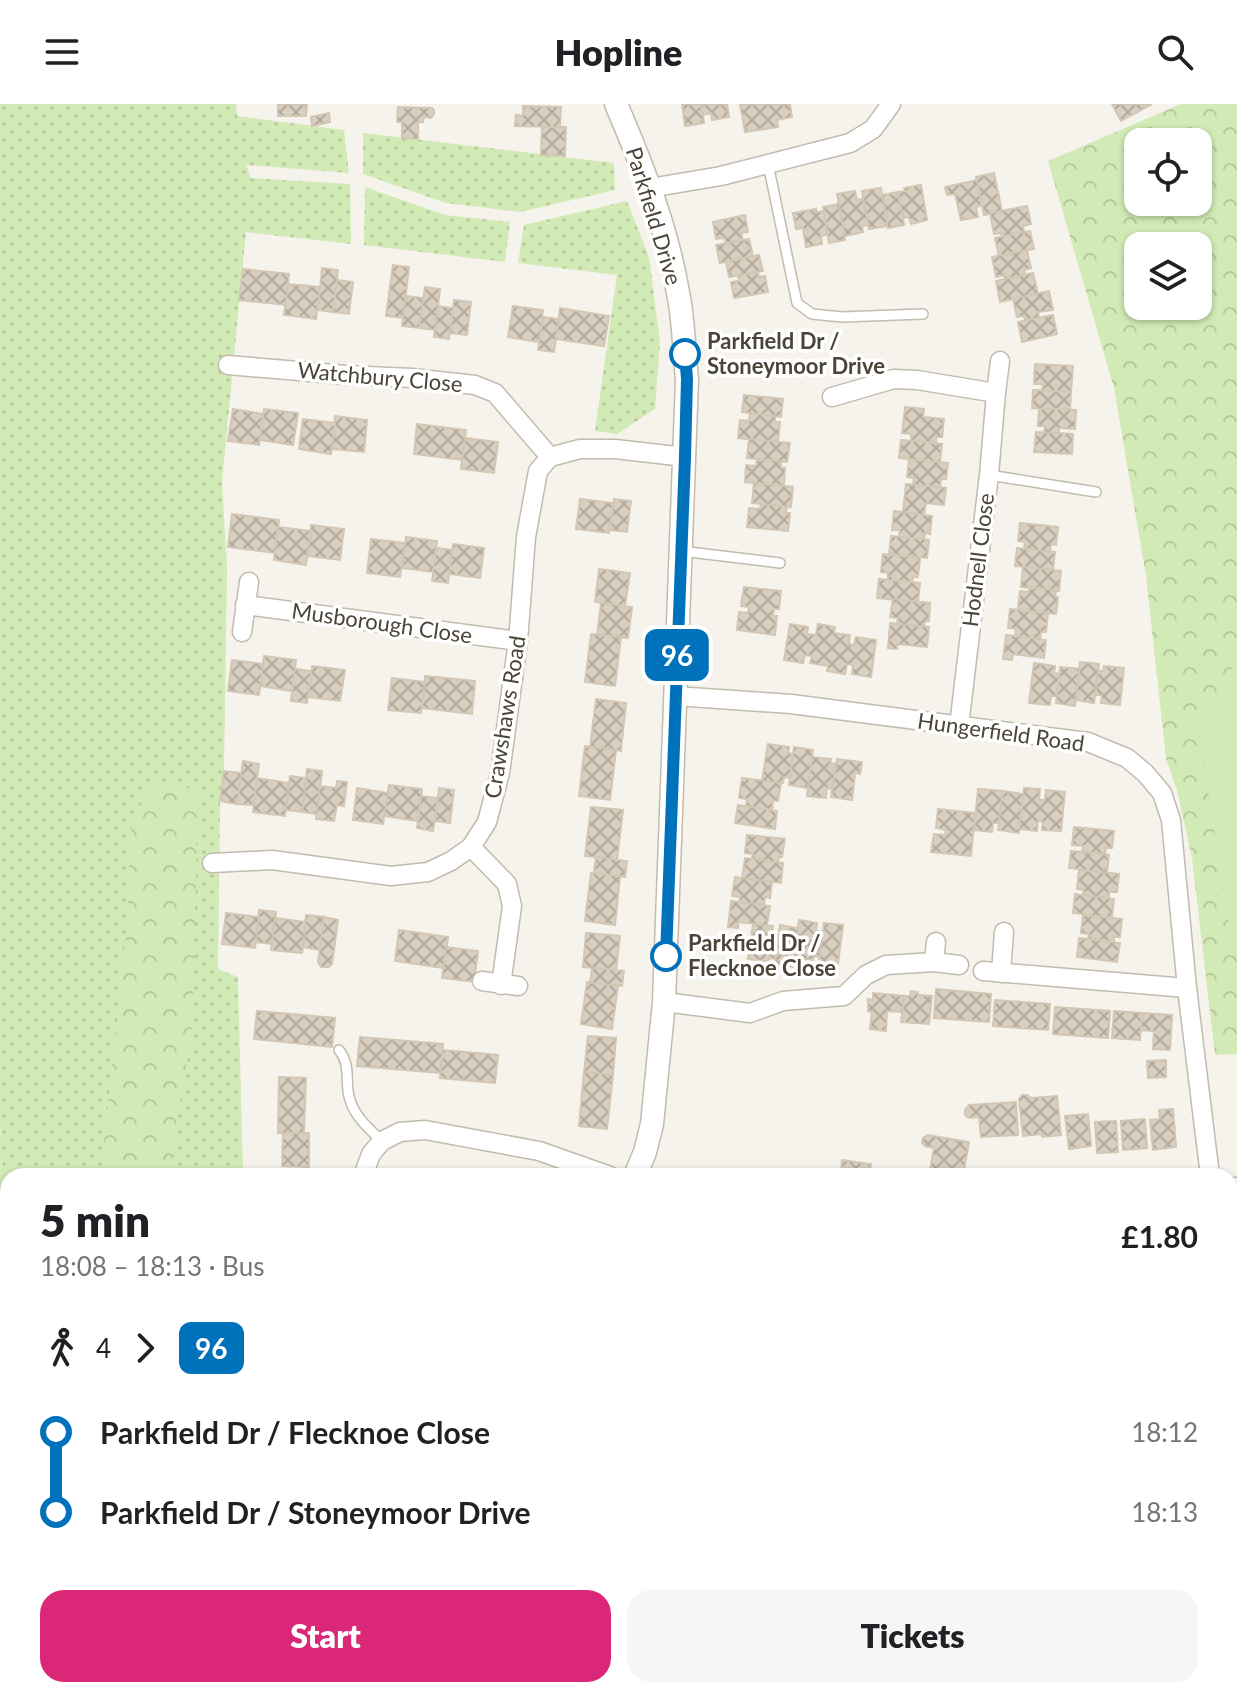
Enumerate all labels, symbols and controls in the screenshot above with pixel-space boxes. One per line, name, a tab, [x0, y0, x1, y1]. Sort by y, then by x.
icon: menu	[40, 30, 84, 74]
text: Hopline	[555, 30, 682, 74]
icon: search	[1153, 30, 1197, 74]
map controls	[1124, 128, 1212, 320]
button: locate	[1124, 128, 1212, 216]
street label: Parkfield Drive	[621, 144, 688, 288]
button: layers	[1124, 232, 1212, 320]
place label: Parkfield Dr / Stoneymoor Drive	[707, 327, 885, 379]
marker: Parkfield Dr / Stoneymoor Drive	[670, 339, 700, 369]
street label: Watchbury Close	[296, 356, 464, 397]
street label: Hodnell Close	[956, 491, 999, 628]
street label: Musborough Close	[290, 596, 474, 649]
line badge: 96	[641, 629, 713, 681]
street label: Crawshaws Road	[478, 634, 531, 800]
text: 96	[661, 638, 693, 672]
street label: Hungerfield Road	[916, 706, 1086, 757]
place label: Parkfield Dr / Flecknoe Close	[688, 929, 836, 981]
marker: Parkfield Dr / Flecknoe Close	[651, 941, 681, 971]
text: 5 min	[40, 1194, 150, 1246]
text: £1.80	[1121, 1218, 1198, 1254]
text: 18:08 – 18:13 · Bus	[40, 1250, 264, 1282]
icon: walk	[40, 1326, 84, 1370]
icon: forward	[123, 1326, 167, 1370]
text: 96	[195, 1331, 228, 1365]
text: 4	[96, 1332, 111, 1364]
text: Parkfield Dr / Flecknoe Close	[100, 1414, 490, 1450]
text: 18:12	[1131, 1416, 1198, 1448]
text: Parkfield Dr / Stoneymoor Drive	[100, 1494, 531, 1530]
text: 18:13	[1131, 1496, 1198, 1528]
button: Start	[40, 1590, 611, 1682]
button: Tickets	[627, 1590, 1198, 1682]

